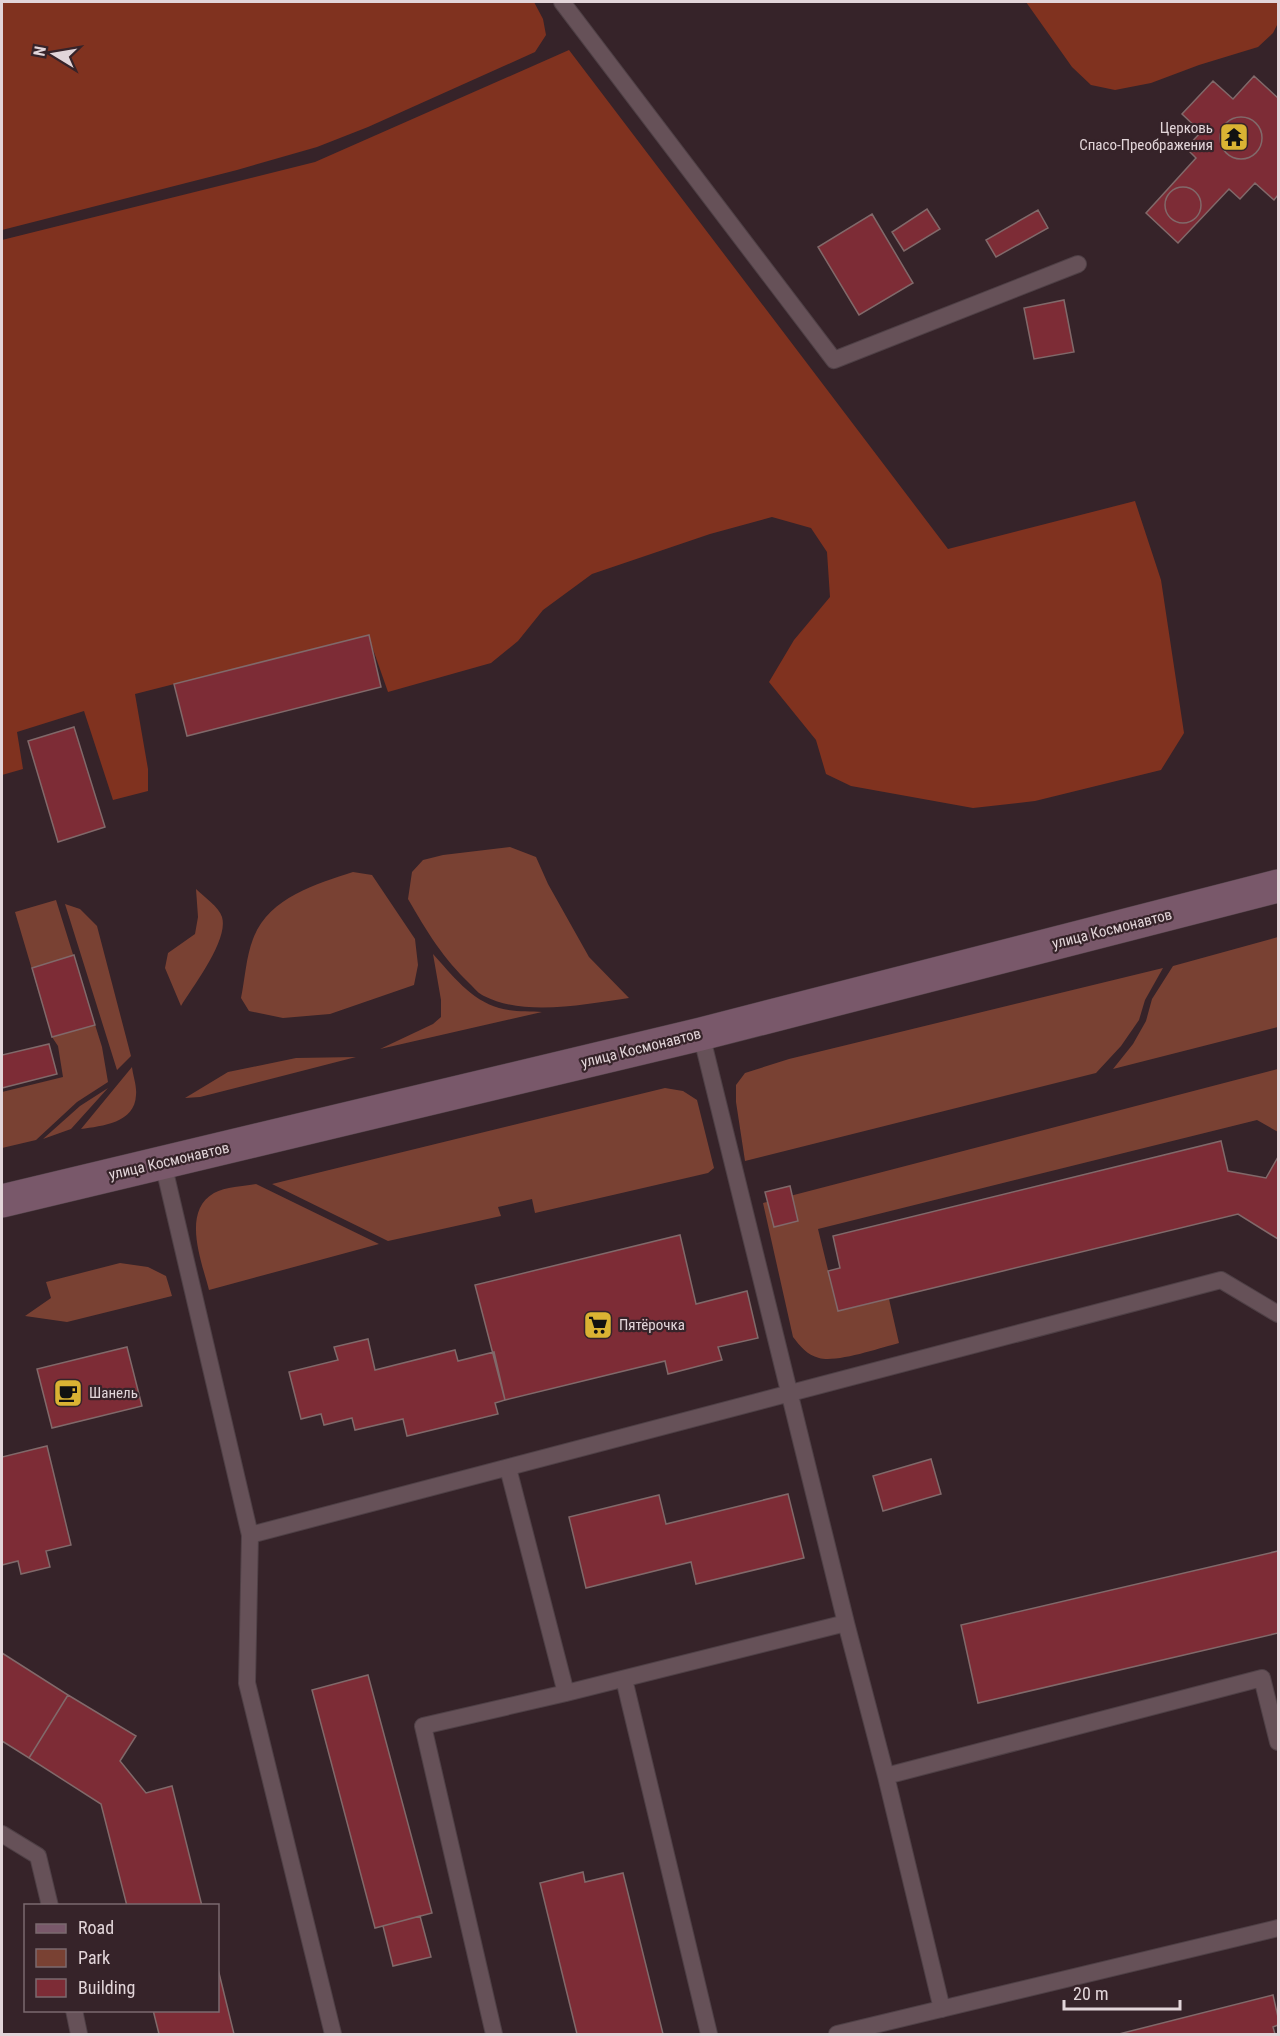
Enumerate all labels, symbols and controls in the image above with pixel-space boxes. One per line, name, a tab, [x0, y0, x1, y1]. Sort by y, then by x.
north arrow	[24, 24, 84, 84]
text: N	[30, 45, 50, 58]
place label: Церковь Спасо-Преображения	[1079, 119, 1213, 154]
temple icon: Церковь Спасо-Преображения	[1218, 121, 1250, 153]
street label: улица Космонавтов	[1050, 905, 1174, 953]
street label: улица Космонавтов	[579, 1024, 703, 1072]
street label: улица Космонавтов	[107, 1138, 231, 1184]
supermarket icon: Пятёрочка	[582, 1309, 614, 1341]
place label: Пятёрочка	[619, 1316, 685, 1334]
cafe icon: Шанель	[52, 1377, 84, 1409]
place label: Шанель	[89, 1384, 138, 1402]
legend	[24, 1904, 219, 2012]
text: Road	[78, 1917, 114, 1938]
text: Park	[78, 1947, 110, 1968]
scale bar	[1064, 1973, 1180, 2011]
text: Building	[78, 1977, 135, 1998]
text: 20 m	[1073, 1983, 1108, 2004]

